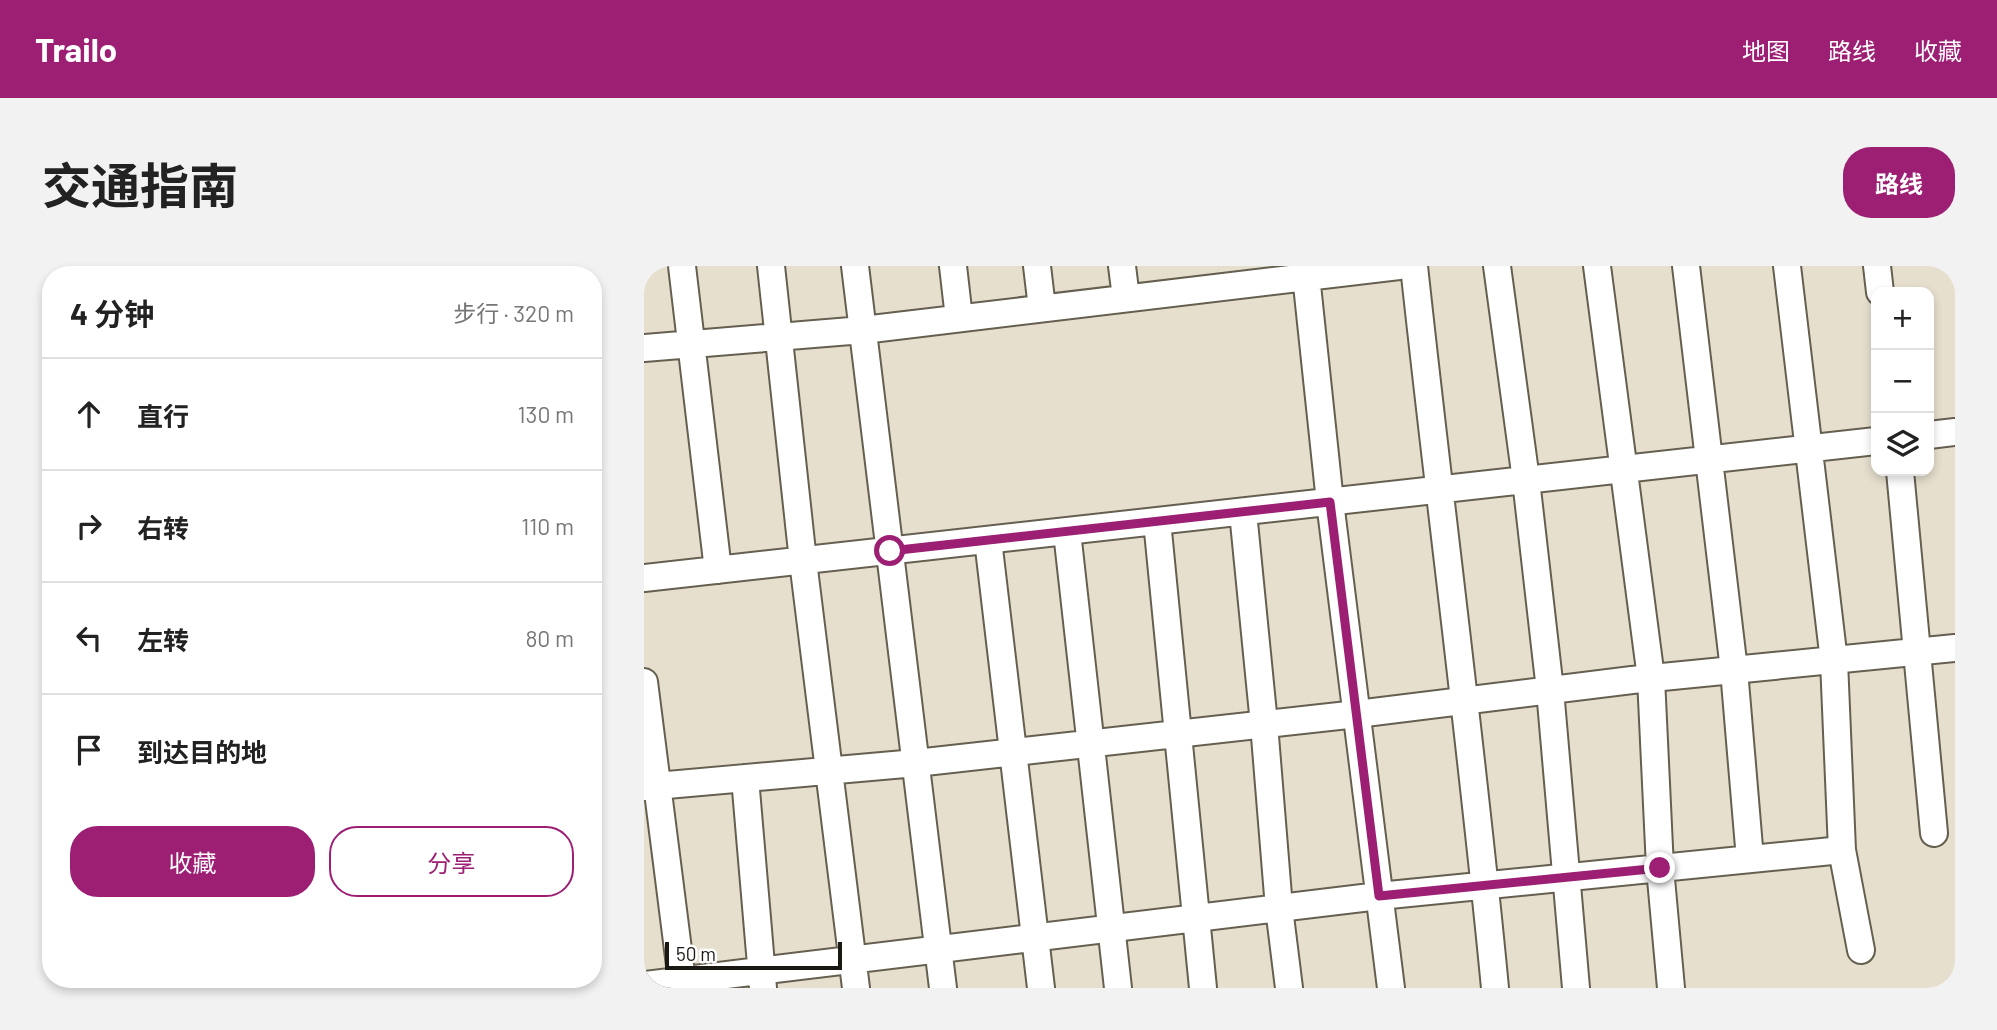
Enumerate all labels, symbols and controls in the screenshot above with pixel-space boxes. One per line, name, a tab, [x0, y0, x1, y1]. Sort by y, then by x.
text: Trailo	[35, 29, 117, 69]
text: 地图	[1742, 36, 1790, 65]
text: 路线	[1828, 36, 1876, 65]
text: 收藏	[1914, 36, 1962, 65]
button: 路线	[1843, 147, 1955, 218]
text: 交通指南	[42, 155, 238, 214]
map controls	[1871, 287, 1934, 476]
button: +	[1871, 287, 1934, 350]
text: 4 分钟	[70, 295, 154, 331]
text: 步行 · 320 m	[453, 299, 574, 327]
button: −	[1871, 350, 1934, 413]
icon: ahead	[70, 395, 108, 433]
text: 直行	[137, 400, 189, 431]
text: 130 m	[517, 400, 574, 428]
button: layers	[1871, 413, 1934, 476]
icon: right	[70, 507, 108, 545]
text: 右转	[137, 512, 189, 543]
text: 110 m	[521, 512, 574, 540]
route start	[874, 535, 905, 566]
icon: left	[70, 619, 108, 657]
text: 左转	[137, 624, 189, 655]
text: 80 m	[525, 624, 574, 652]
icon: arrive	[70, 731, 108, 769]
text: 到达目的地	[137, 736, 267, 767]
button: 收藏	[70, 826, 315, 897]
button: 分享	[329, 826, 574, 897]
route end	[1644, 852, 1675, 883]
scale bar	[665, 939, 842, 971]
text: 50 m	[676, 942, 716, 965]

